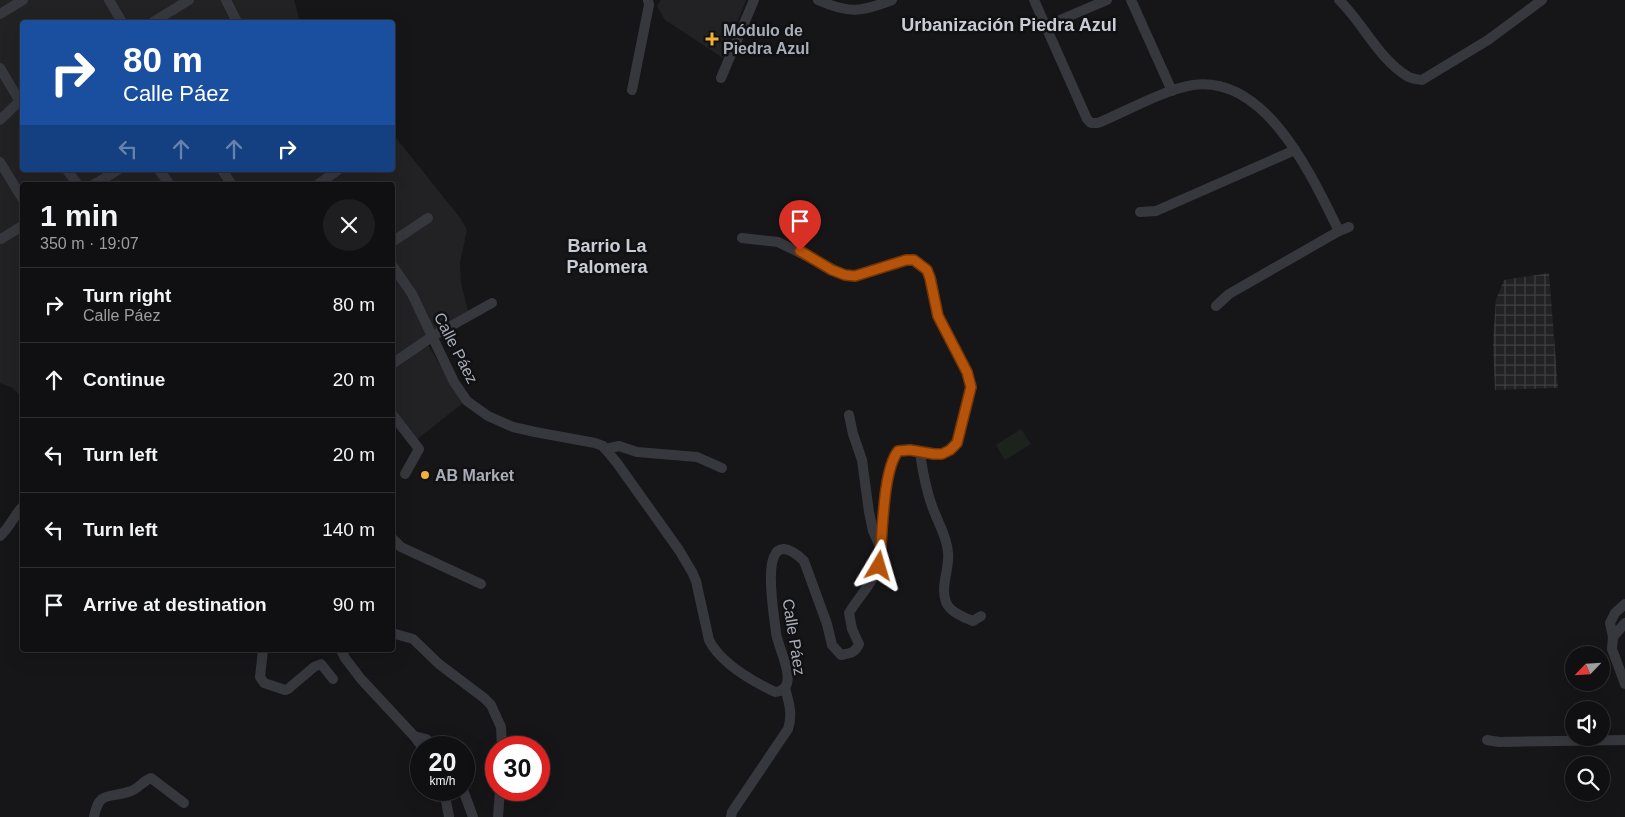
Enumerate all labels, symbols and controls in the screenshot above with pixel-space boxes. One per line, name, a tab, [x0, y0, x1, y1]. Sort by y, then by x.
district label: Urbanización Piedra Azul	[901, 15, 1117, 35]
place label: Módulo de Piedra Azul	[723, 22, 810, 57]
marker: Módulo de Piedra Azul	[705, 32, 719, 46]
icon: right	[40, 40, 105, 105]
text: 80 m	[123, 40, 203, 79]
text: Calle Páez	[123, 81, 229, 106]
icon: left	[114, 135, 142, 163]
icon: ahead	[167, 135, 195, 163]
icon: ahead	[220, 135, 248, 163]
icon: right	[273, 135, 301, 163]
text: 1 min	[40, 199, 118, 232]
button: close	[323, 199, 375, 251]
pin	[779, 200, 821, 251]
icon: arrive	[786, 207, 814, 235]
text: 350 m · 19:07	[40, 235, 139, 252]
district label: Barrio La Palomera	[566, 236, 649, 277]
text: Turn right	[83, 285, 171, 306]
icon: right	[40, 291, 68, 319]
text: 80 m	[333, 294, 375, 315]
text: Calle Páez	[83, 307, 160, 324]
street label: Calle Páez	[431, 310, 481, 386]
icon: ahead	[40, 366, 68, 394]
text: Continue	[83, 369, 165, 390]
text: 20 m	[333, 369, 375, 390]
icon: left	[40, 441, 68, 469]
text: Turn left	[83, 444, 158, 465]
text: 20 m	[333, 444, 375, 465]
place label: AB Market	[435, 467, 515, 484]
marker: AB Market	[419, 469, 431, 481]
icon: left	[40, 516, 68, 544]
text: Turn left	[83, 519, 158, 540]
text: 140 m	[322, 519, 375, 540]
position arrow	[852, 539, 904, 591]
icon: arrive	[40, 591, 68, 619]
text: Arrive at destination	[83, 594, 267, 615]
text: 90 m	[333, 594, 375, 615]
street label: Calle Páez	[780, 597, 808, 677]
north arrow	[1565, 646, 1610, 691]
map controls	[1565, 646, 1610, 801]
button: sound	[1565, 701, 1610, 746]
speed limit sign: 30	[485, 736, 550, 801]
text: 20	[429, 748, 456, 776]
button: search	[1565, 756, 1610, 801]
text: km/h	[429, 774, 456, 788]

